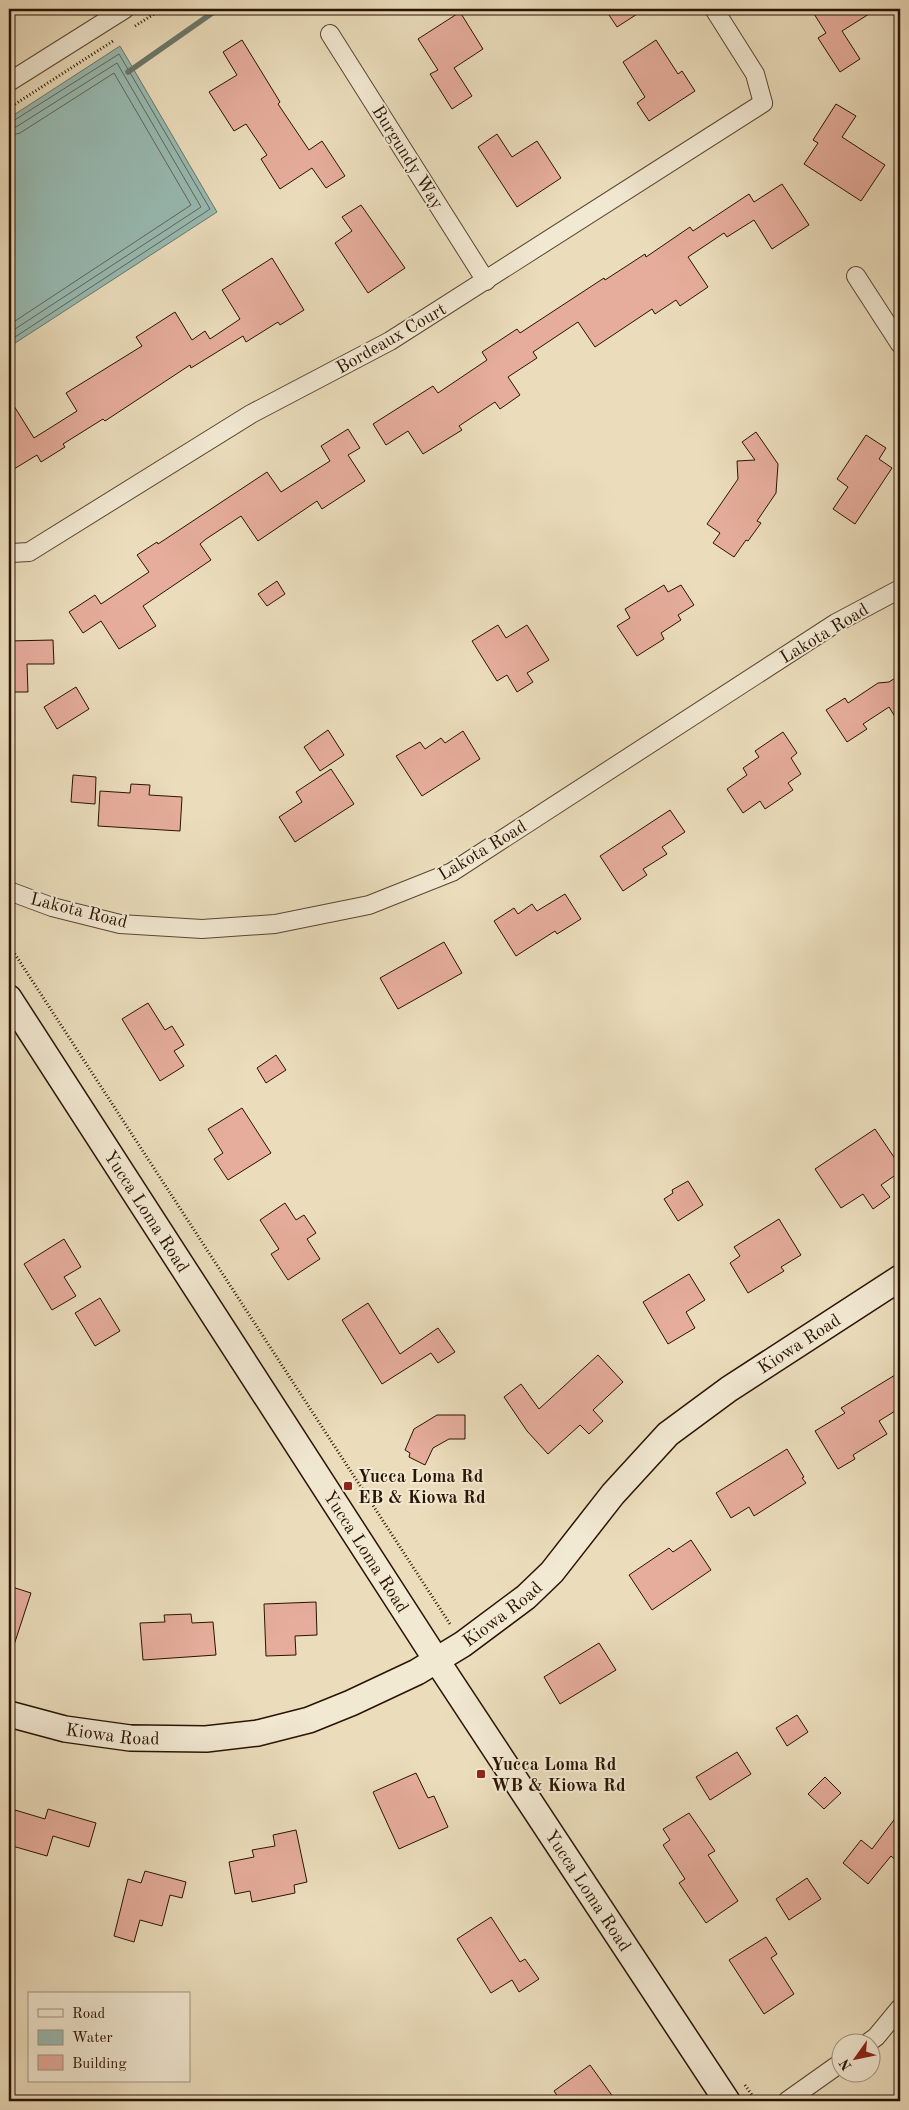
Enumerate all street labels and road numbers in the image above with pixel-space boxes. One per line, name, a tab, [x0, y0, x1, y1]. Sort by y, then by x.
street label: Burgundy Way	[368, 103, 446, 213]
street label: Bordeaux Court	[333, 300, 450, 378]
street label: Lakota Road	[777, 600, 872, 667]
street label: Lakota Road	[435, 817, 530, 884]
street label: Lakota Road	[28, 890, 129, 932]
street label: Yucca Loma Road	[100, 1148, 192, 1276]
street label: Kiowa Road	[755, 1311, 844, 1378]
street label: Yucca Loma Road	[320, 1488, 411, 1616]
street label: Kiowa Road	[460, 1579, 546, 1651]
street label: Kiowa Road	[64, 1721, 160, 1748]
street label: Yucca Loma Road	[541, 1827, 634, 1955]

